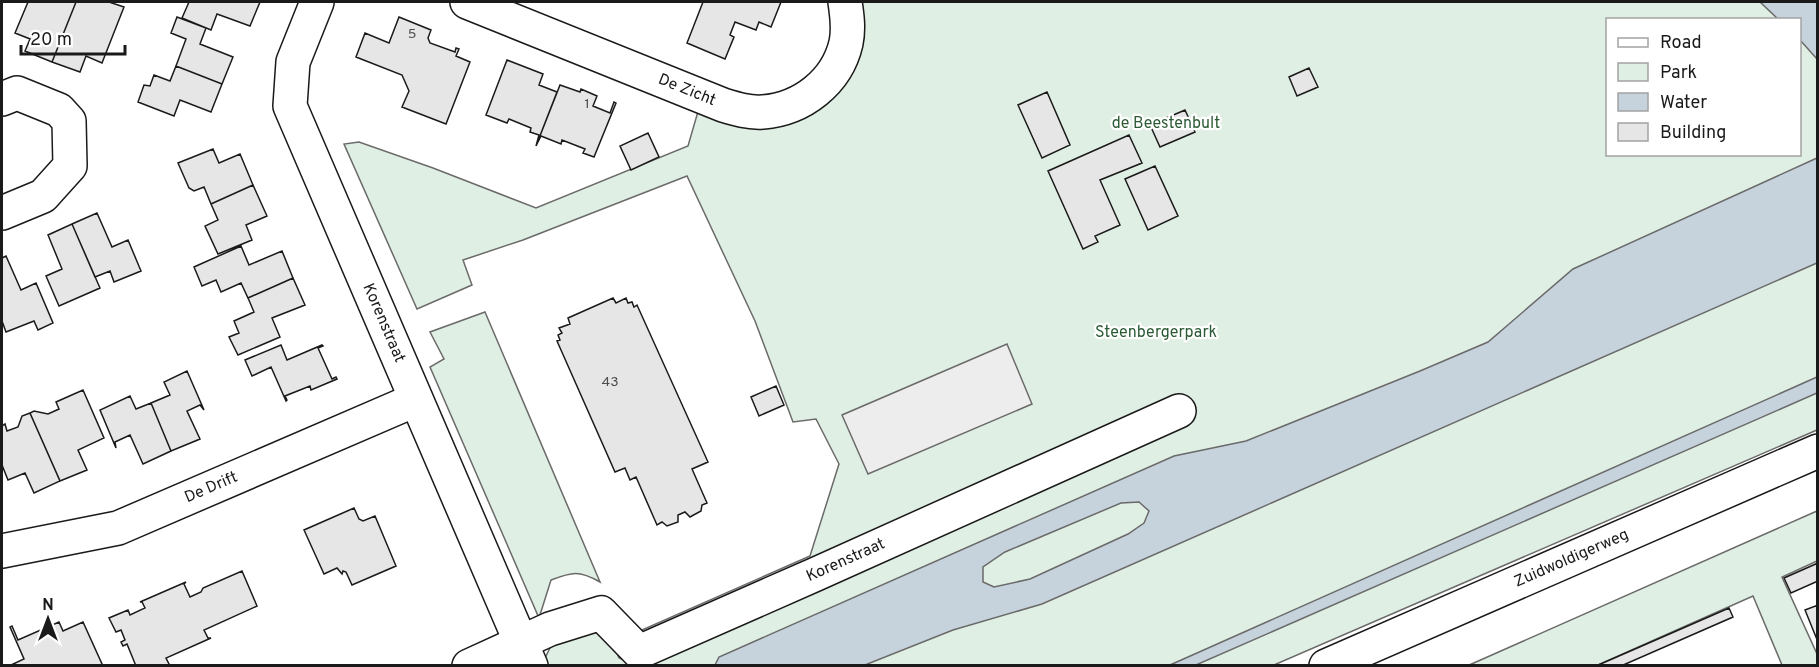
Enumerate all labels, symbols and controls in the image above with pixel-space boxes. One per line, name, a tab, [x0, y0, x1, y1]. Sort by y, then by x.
scale bar	[21, 18, 124, 56]
legend	[1606, 18, 1801, 156]
house number: 5	[408, 26, 416, 43]
text: 20 m	[30, 29, 72, 52]
text: Road	[1660, 32, 1702, 55]
text: Park	[1660, 62, 1697, 85]
street label: De Zicht	[655, 70, 719, 111]
text: Water	[1660, 92, 1707, 115]
house number: 1	[584, 96, 590, 113]
park label: de Beestenbult	[1112, 114, 1220, 134]
text: Building	[1660, 122, 1726, 145]
street label: Korenstraat	[358, 280, 409, 366]
park label: Steenbergerpark	[1095, 323, 1217, 343]
house number: 43	[601, 374, 619, 391]
street label: De Drift	[182, 467, 241, 508]
street label: Zuidwoldigerweg	[1511, 525, 1632, 592]
street label: Korenstraat	[803, 534, 888, 587]
north arrow	[18, 589, 78, 649]
text: N	[42, 596, 54, 616]

